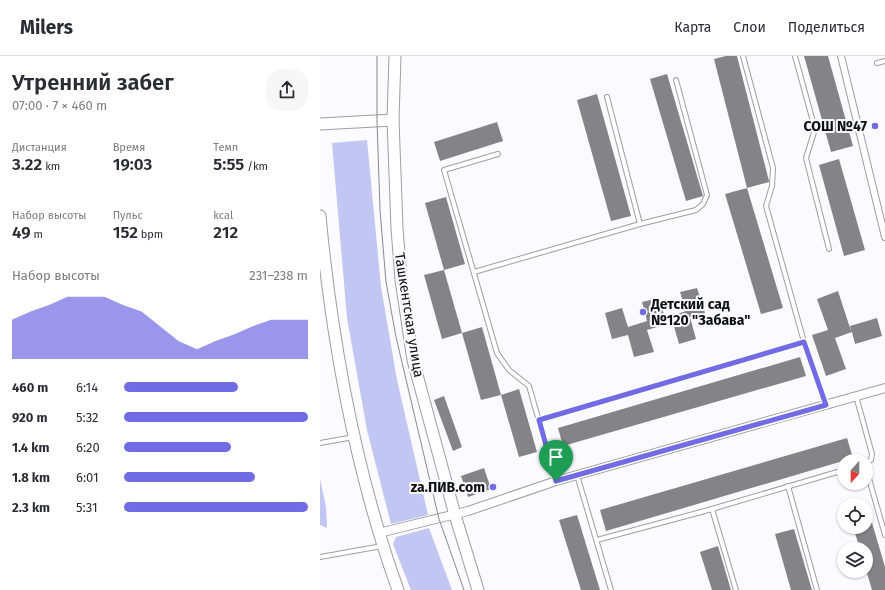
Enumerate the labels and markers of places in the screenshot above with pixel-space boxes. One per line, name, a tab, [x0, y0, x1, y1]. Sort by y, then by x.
place label: СОШ №47	[804, 118, 867, 135]
marker: СОШ №47	[870, 121, 880, 131]
place label: Детский сад №120 "Забава"	[650, 296, 750, 329]
marker: Детский сад №120 "Забава"	[638, 307, 648, 317]
pin	[539, 440, 573, 481]
place label: za.ПИВ.com	[411, 479, 485, 496]
marker: za.ПИВ.com	[488, 482, 498, 492]

